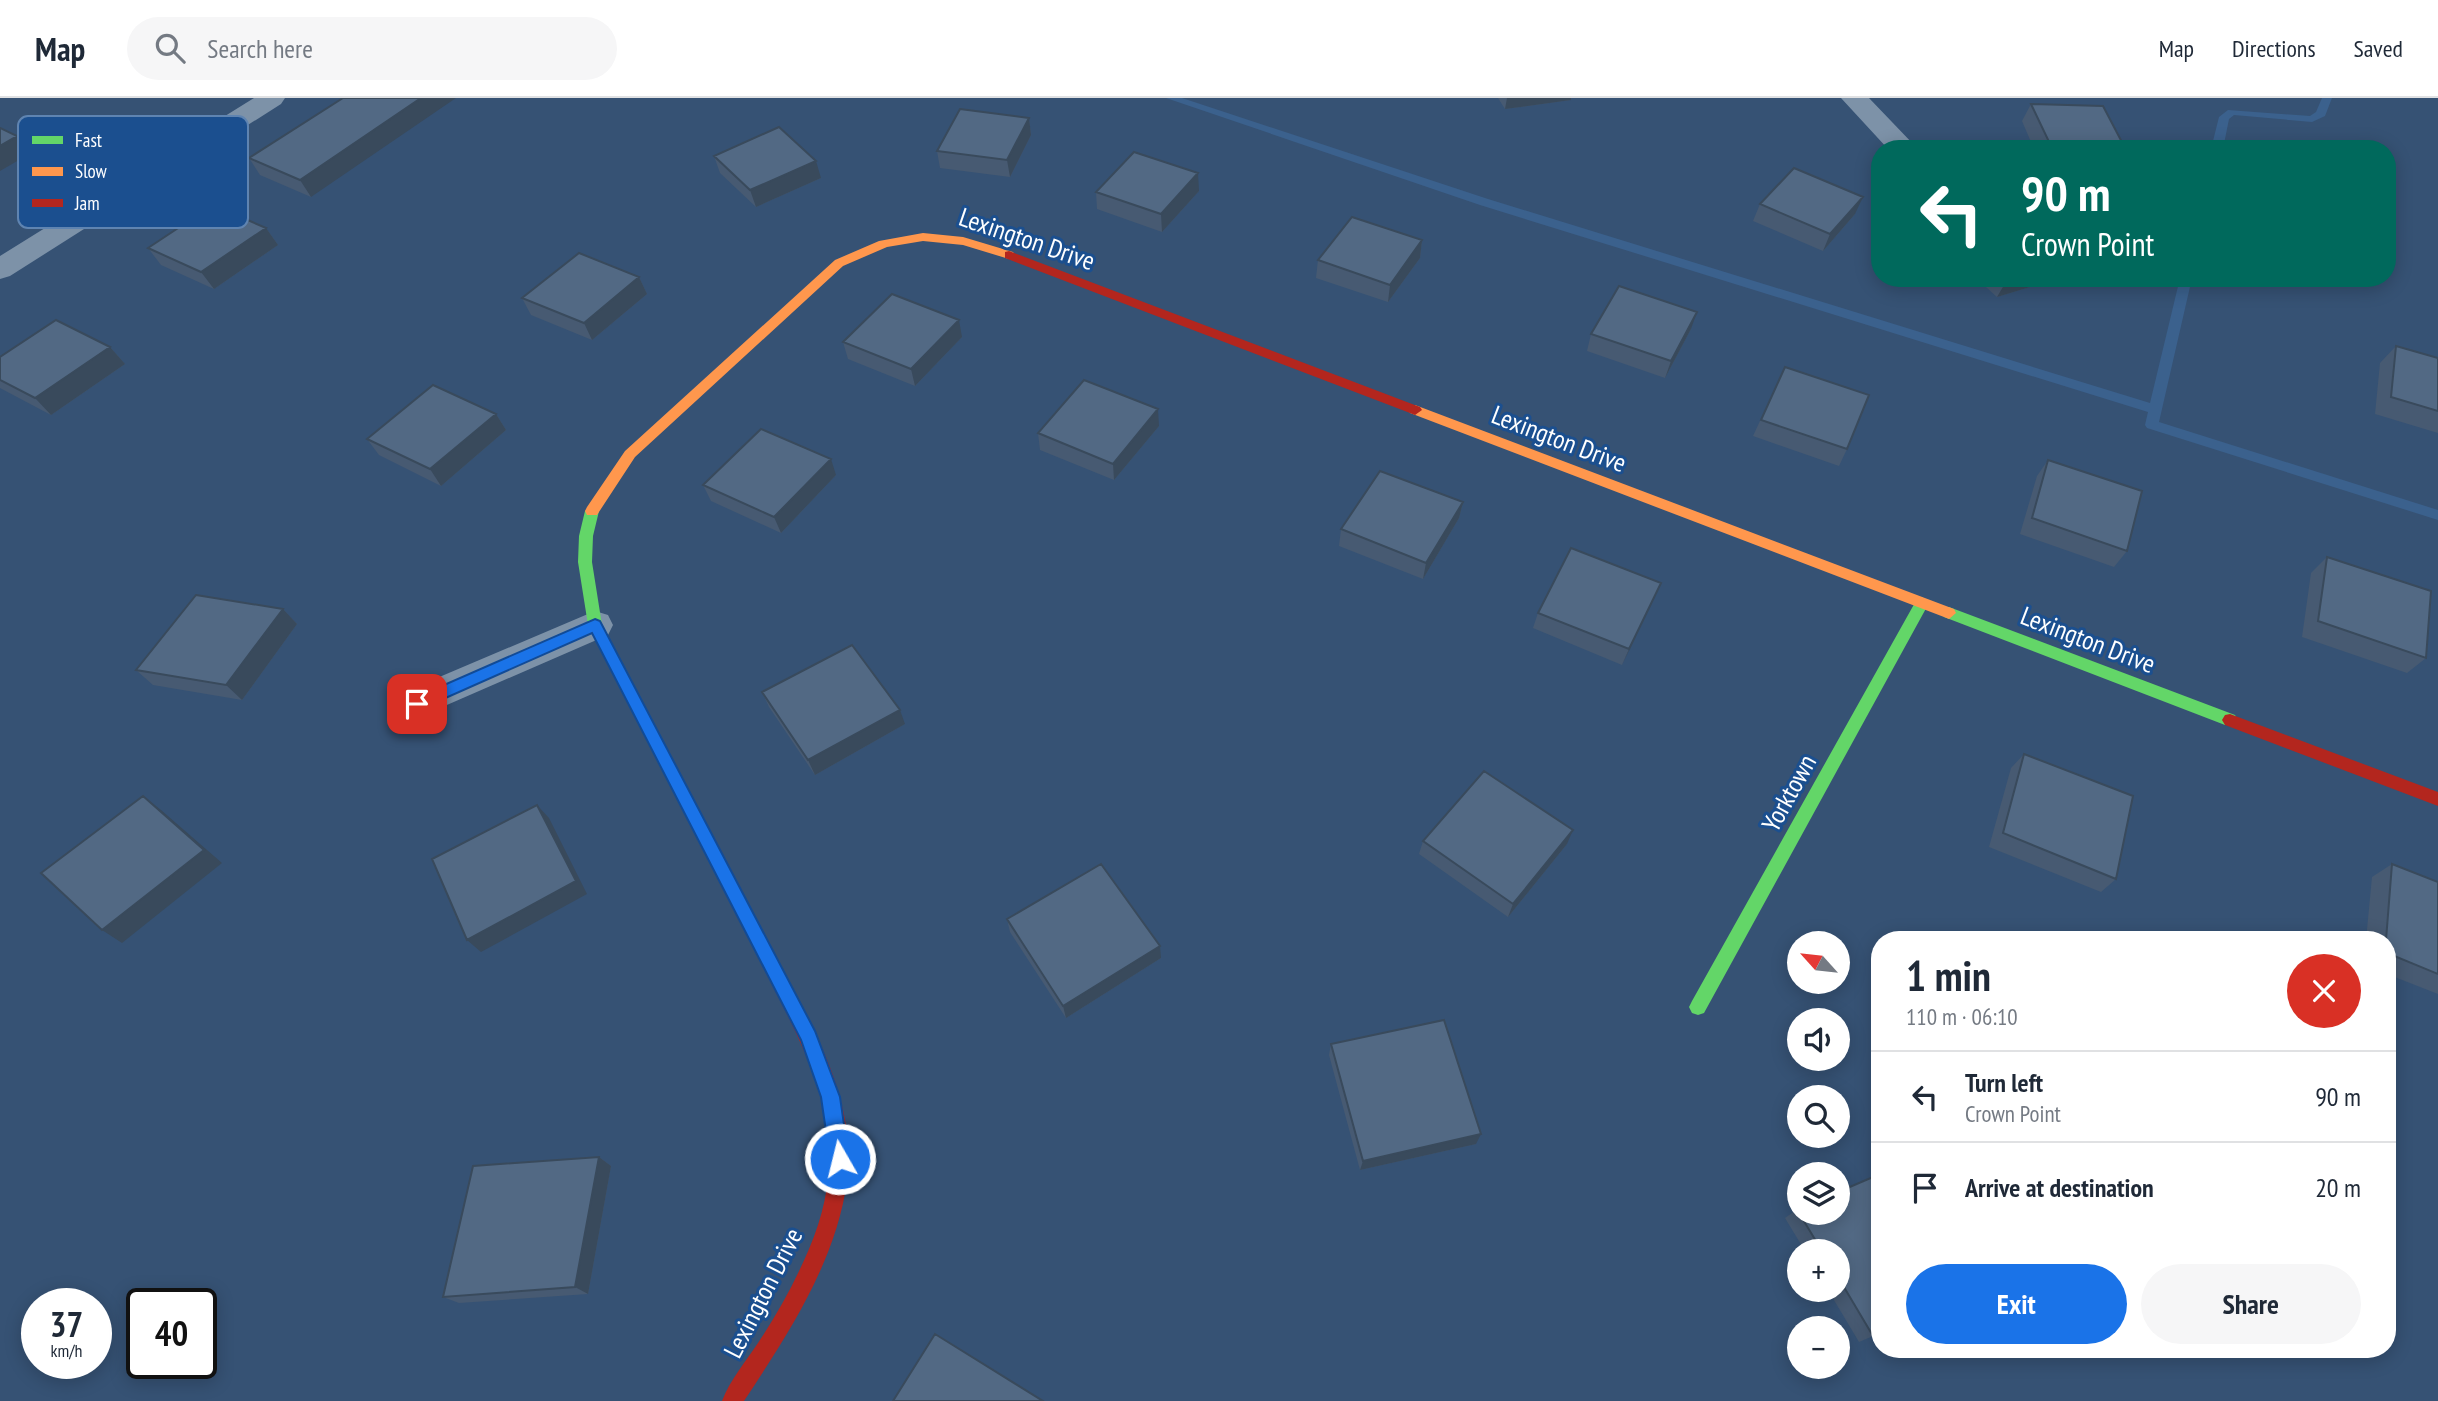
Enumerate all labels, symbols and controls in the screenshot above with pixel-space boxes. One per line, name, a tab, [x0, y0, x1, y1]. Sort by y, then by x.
search box	[127, 17, 617, 80]
text: Map	[35, 27, 85, 70]
icon: search	[151, 29, 189, 67]
text: Search here	[207, 32, 313, 65]
text: Map	[2159, 33, 2194, 64]
text: Directions	[2232, 33, 2316, 64]
text: Saved	[2354, 33, 2403, 64]
legend	[18, 116, 248, 228]
text: Fast	[75, 128, 103, 152]
text: Slow	[75, 159, 108, 183]
text: 90 m	[2021, 161, 2110, 225]
icon: left	[1906, 168, 1997, 259]
text: Jam	[74, 191, 100, 215]
street label: Lexington Drive	[955, 200, 1099, 277]
text: Crown Point	[2021, 223, 2154, 265]
street label: Lexington Drive	[1487, 398, 1631, 479]
street label: Lexington Drive	[2016, 599, 2160, 680]
pin	[387, 674, 447, 734]
icon: arrive	[398, 685, 436, 723]
street label: Yorktown	[1754, 748, 1823, 837]
north arrow	[1787, 931, 1850, 994]
map controls	[1787, 931, 1850, 1379]
text: 1 min	[1906, 948, 1991, 1003]
button: close	[2287, 954, 2361, 1028]
text: 110 m · 06:10	[1906, 1002, 2018, 1031]
button: sound	[1787, 1008, 1850, 1071]
text: Turn left	[1965, 1066, 2043, 1099]
icon: left	[1906, 1078, 1944, 1116]
text: 90 m	[2315, 1080, 2361, 1113]
button: search	[1787, 1085, 1850, 1148]
text: Crown Point	[1965, 1099, 2061, 1128]
position arrow	[803, 1122, 877, 1196]
button: layers	[1787, 1162, 1850, 1225]
icon: arrive	[1906, 1169, 1944, 1207]
text: Arrive at destination	[1965, 1171, 2154, 1204]
text: 20 m	[2315, 1171, 2361, 1204]
street label: Lexington Drive	[716, 1222, 809, 1363]
button: +	[1787, 1239, 1850, 1302]
button: Exit	[1906, 1264, 2127, 1344]
button: Share	[2141, 1264, 2361, 1344]
speed limit sign: 40	[126, 1288, 217, 1379]
text: 37	[50, 1301, 83, 1347]
button: −	[1787, 1316, 1850, 1379]
text: km/h	[51, 1339, 82, 1362]

